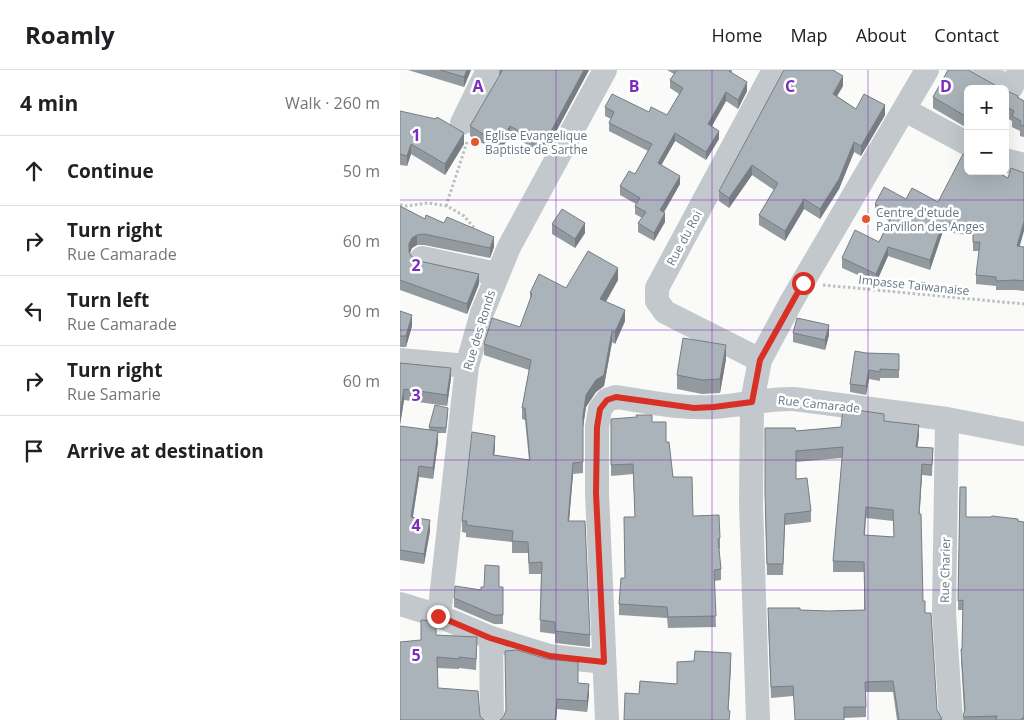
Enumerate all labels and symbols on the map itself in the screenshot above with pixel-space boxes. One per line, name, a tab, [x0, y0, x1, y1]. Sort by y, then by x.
text: A	[472, 75, 484, 97]
text: B	[629, 75, 639, 97]
text: C	[785, 75, 795, 97]
text: D	[940, 75, 952, 97]
text: 1	[411, 124, 421, 146]
place label: Eglise Evangelique Baptiste de Sarthe	[485, 127, 588, 158]
marker: Eglise Evangelique Baptiste de Sarthe	[469, 136, 481, 148]
place label: Centre d'etude Parvillon des Anges	[876, 204, 985, 235]
street label: Rue du Roi	[662, 207, 706, 269]
marker: Centre d'etude Parvillon des Anges	[860, 213, 872, 225]
text: 2	[411, 254, 421, 276]
street label: Impasse Taïwanaise	[858, 271, 971, 299]
route start	[792, 272, 815, 295]
street label: Rue des Ronds	[459, 288, 499, 372]
text: 3	[411, 384, 421, 406]
street label: Rue Camarade	[777, 391, 861, 417]
text: 4	[411, 514, 421, 536]
street label: Rue Charier	[936, 537, 954, 603]
route end	[427, 605, 450, 628]
text: 5	[411, 644, 421, 666]

